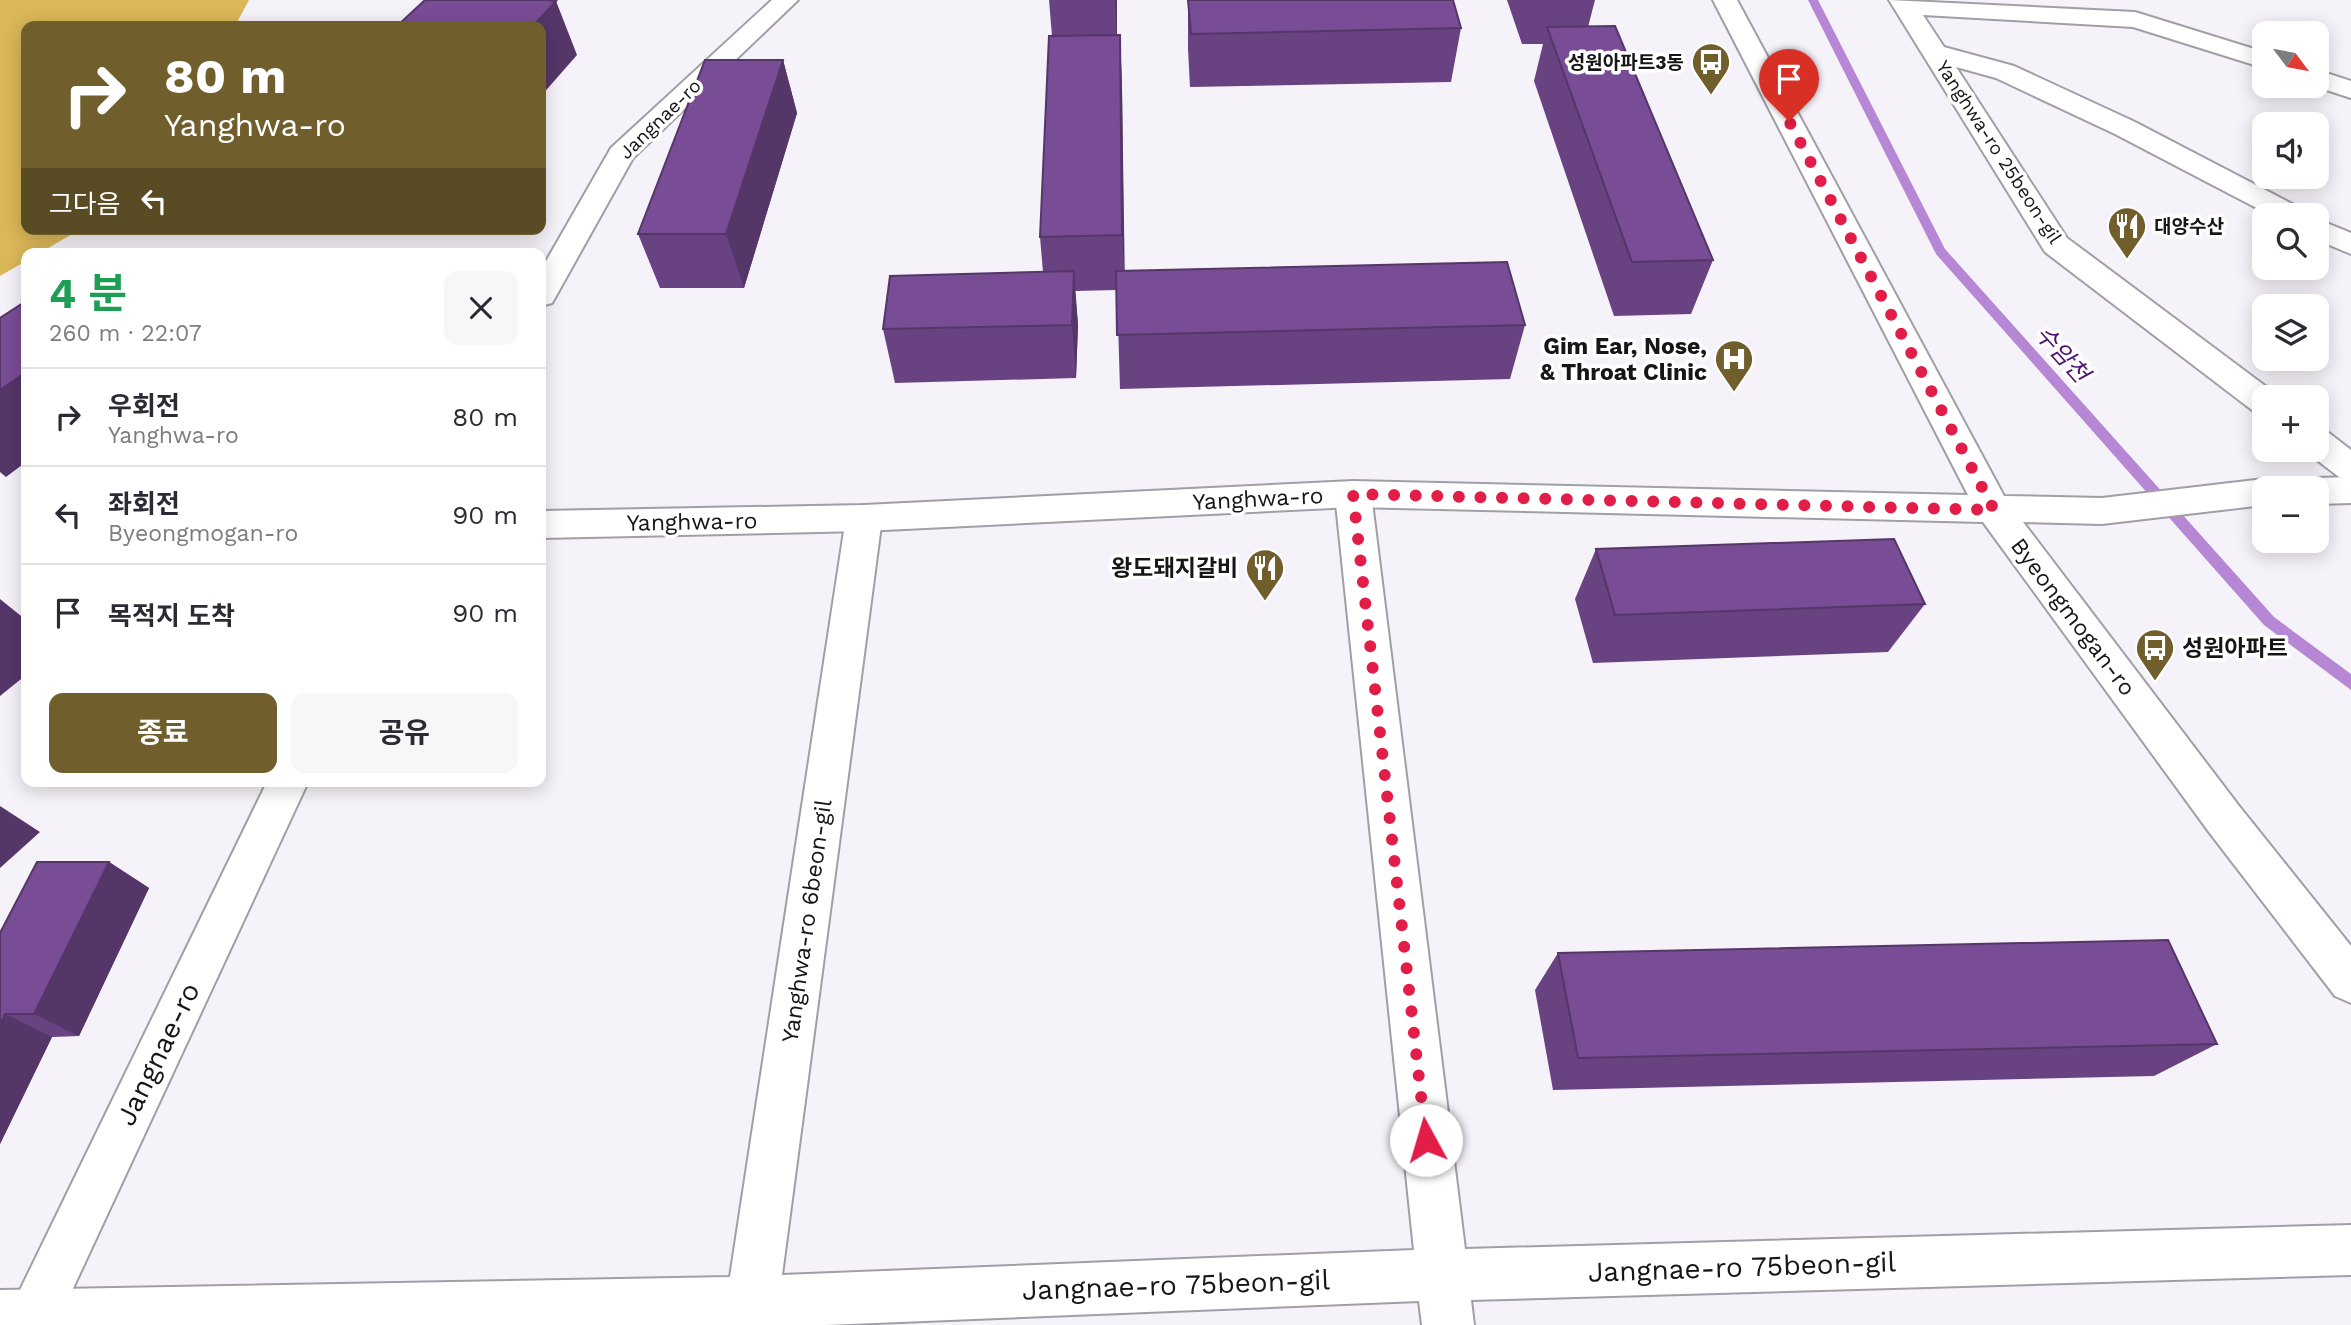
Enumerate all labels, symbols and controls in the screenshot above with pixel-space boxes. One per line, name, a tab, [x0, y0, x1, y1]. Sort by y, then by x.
north arrow	[2252, 21, 2329, 98]
map controls	[2252, 21, 2329, 553]
bus stop icon: 성원아파트3동	[1690, 41, 1732, 96]
text: 80 m	[164, 47, 286, 105]
icon: right	[49, 49, 140, 140]
pin	[1759, 49, 1819, 121]
place label: 성원아파트3동	[1568, 51, 1684, 74]
street label: Yanghwa-ro 25beon-gil	[1931, 56, 2067, 248]
icon: arrive	[1770, 60, 1808, 98]
street label: Jangnae-ro	[614, 74, 706, 164]
text: Yanghwa-ro	[164, 106, 346, 144]
button: sound	[2252, 112, 2329, 189]
icon: left	[135, 182, 173, 220]
text: 그다음	[49, 189, 121, 219]
button: search	[2252, 203, 2329, 280]
restaurant icon: 대양수산	[2106, 205, 2148, 260]
place label: 대양수산	[2154, 215, 2224, 238]
text: 4 분	[49, 269, 127, 318]
button: close	[444, 271, 518, 345]
button: layers	[2252, 294, 2329, 371]
text: 260 m · 22:07	[49, 320, 202, 347]
water label: 수암천	[2029, 320, 2097, 390]
place label: Gim Ear, Nose, & Throat Clinic	[1540, 333, 1707, 386]
hospital icon: Gim Ear, Nose, & Throat Clinic	[1713, 338, 1755, 393]
button: +	[2252, 385, 2329, 462]
text: 우회전	[108, 391, 180, 421]
icon: right	[49, 398, 87, 436]
text: 80 m	[452, 402, 518, 432]
text: Yanghwa-ro	[108, 422, 239, 449]
button: −	[2252, 476, 2329, 553]
street label: Yanghwa-ro	[1192, 482, 1324, 516]
text: 좌회전	[108, 489, 180, 519]
icon: left	[49, 496, 87, 534]
text: 90 m	[452, 500, 518, 530]
street label: Yanghwa-ro	[626, 507, 758, 537]
text: Byeongmogan-ro	[108, 520, 298, 547]
street label: Byeongmogan-ro	[2005, 533, 2141, 701]
restaurant icon: 왕도돼지갈비	[1244, 547, 1286, 602]
place label: 왕도돼지갈비	[1111, 555, 1238, 582]
icon: arrive	[49, 594, 87, 632]
text: 90 m	[452, 598, 518, 628]
text: 목적지 도착	[108, 601, 235, 631]
bus stop icon: 성원아파트	[2134, 627, 2176, 682]
place label: 성원아파트	[2182, 635, 2288, 662]
button: 종료	[49, 693, 277, 773]
button: 공유	[291, 693, 518, 773]
street label: Yanghwa-ro 6beon-gil	[777, 798, 837, 1044]
street label: Jangnae-ro	[109, 977, 207, 1131]
position arrow	[1389, 1103, 1463, 1177]
street label: Jangnae-ro 75beon-gil	[1587, 1245, 1897, 1289]
street label: Jangnae-ro 75beon-gil	[1021, 1263, 1331, 1307]

